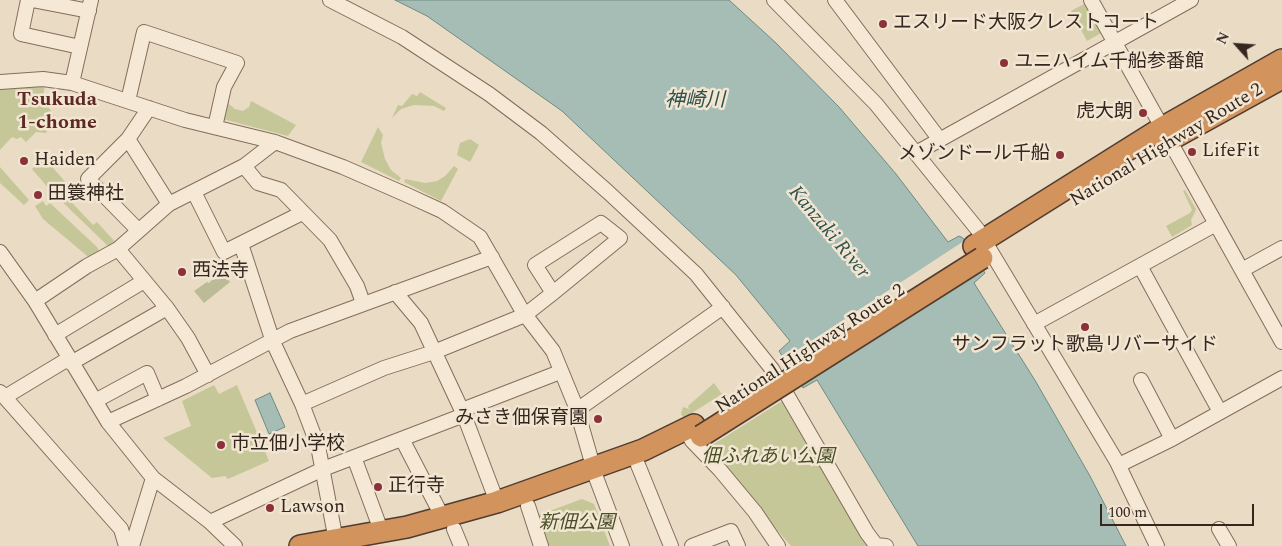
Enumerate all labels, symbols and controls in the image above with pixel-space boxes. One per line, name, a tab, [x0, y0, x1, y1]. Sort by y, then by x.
place label: エスリード大阪クレストコート	[893, 13, 1159, 35]
marker: エスリード大阪クレストコート	[877, 18, 889, 30]
north arrow	[1212, 20, 1262, 70]
text: N	[1211, 28, 1235, 48]
place label: ユニハイム千船参番館	[1014, 52, 1204, 74]
marker: ユニハイム千船参番館	[998, 57, 1010, 69]
street label: National Highway Route 2	[1066, 79, 1268, 213]
district label: Tsukuda 1-chome	[17, 89, 97, 136]
water label: 神崎川	[665, 90, 725, 114]
place label: 虎大朗	[1076, 102, 1133, 124]
marker: 虎大朗	[1137, 107, 1149, 119]
place label: LifeFit	[1202, 141, 1260, 163]
place label: メゾンドール千船	[898, 144, 1050, 166]
marker: LifeFit	[1186, 146, 1198, 158]
marker: メゾンドール千船	[1054, 149, 1066, 161]
place label: Haiden	[34, 150, 96, 172]
marker: Haiden	[18, 155, 30, 167]
water label: Kanzaki River	[782, 182, 874, 284]
place label: 田簑神社	[48, 184, 124, 206]
marker: 田簑神社	[32, 189, 44, 201]
place label: 西法寺	[192, 261, 249, 283]
marker: 西法寺	[176, 266, 188, 278]
street label: National Highway Route 2	[712, 280, 910, 420]
marker: サンフラット歌島リバーサイド	[1079, 321, 1091, 333]
place label: サンフラット歌島リバーサイド	[952, 335, 1218, 357]
place label: みさき佃保育園	[455, 408, 588, 430]
marker: みさき佃保育園	[592, 413, 604, 425]
place label: 市立佃小学校	[231, 434, 345, 456]
marker: 市立佃小学校	[215, 439, 227, 451]
park label: 佃ふれあい公園	[702, 447, 834, 469]
place label: 正行寺	[388, 476, 445, 498]
marker: 正行寺	[372, 481, 384, 493]
scale bar	[1102, 494, 1256, 526]
place label: Lawson	[280, 497, 345, 519]
text: 100 m	[1108, 501, 1147, 524]
marker: Lawson	[264, 502, 276, 514]
park label: 新佃公園	[539, 513, 615, 535]

